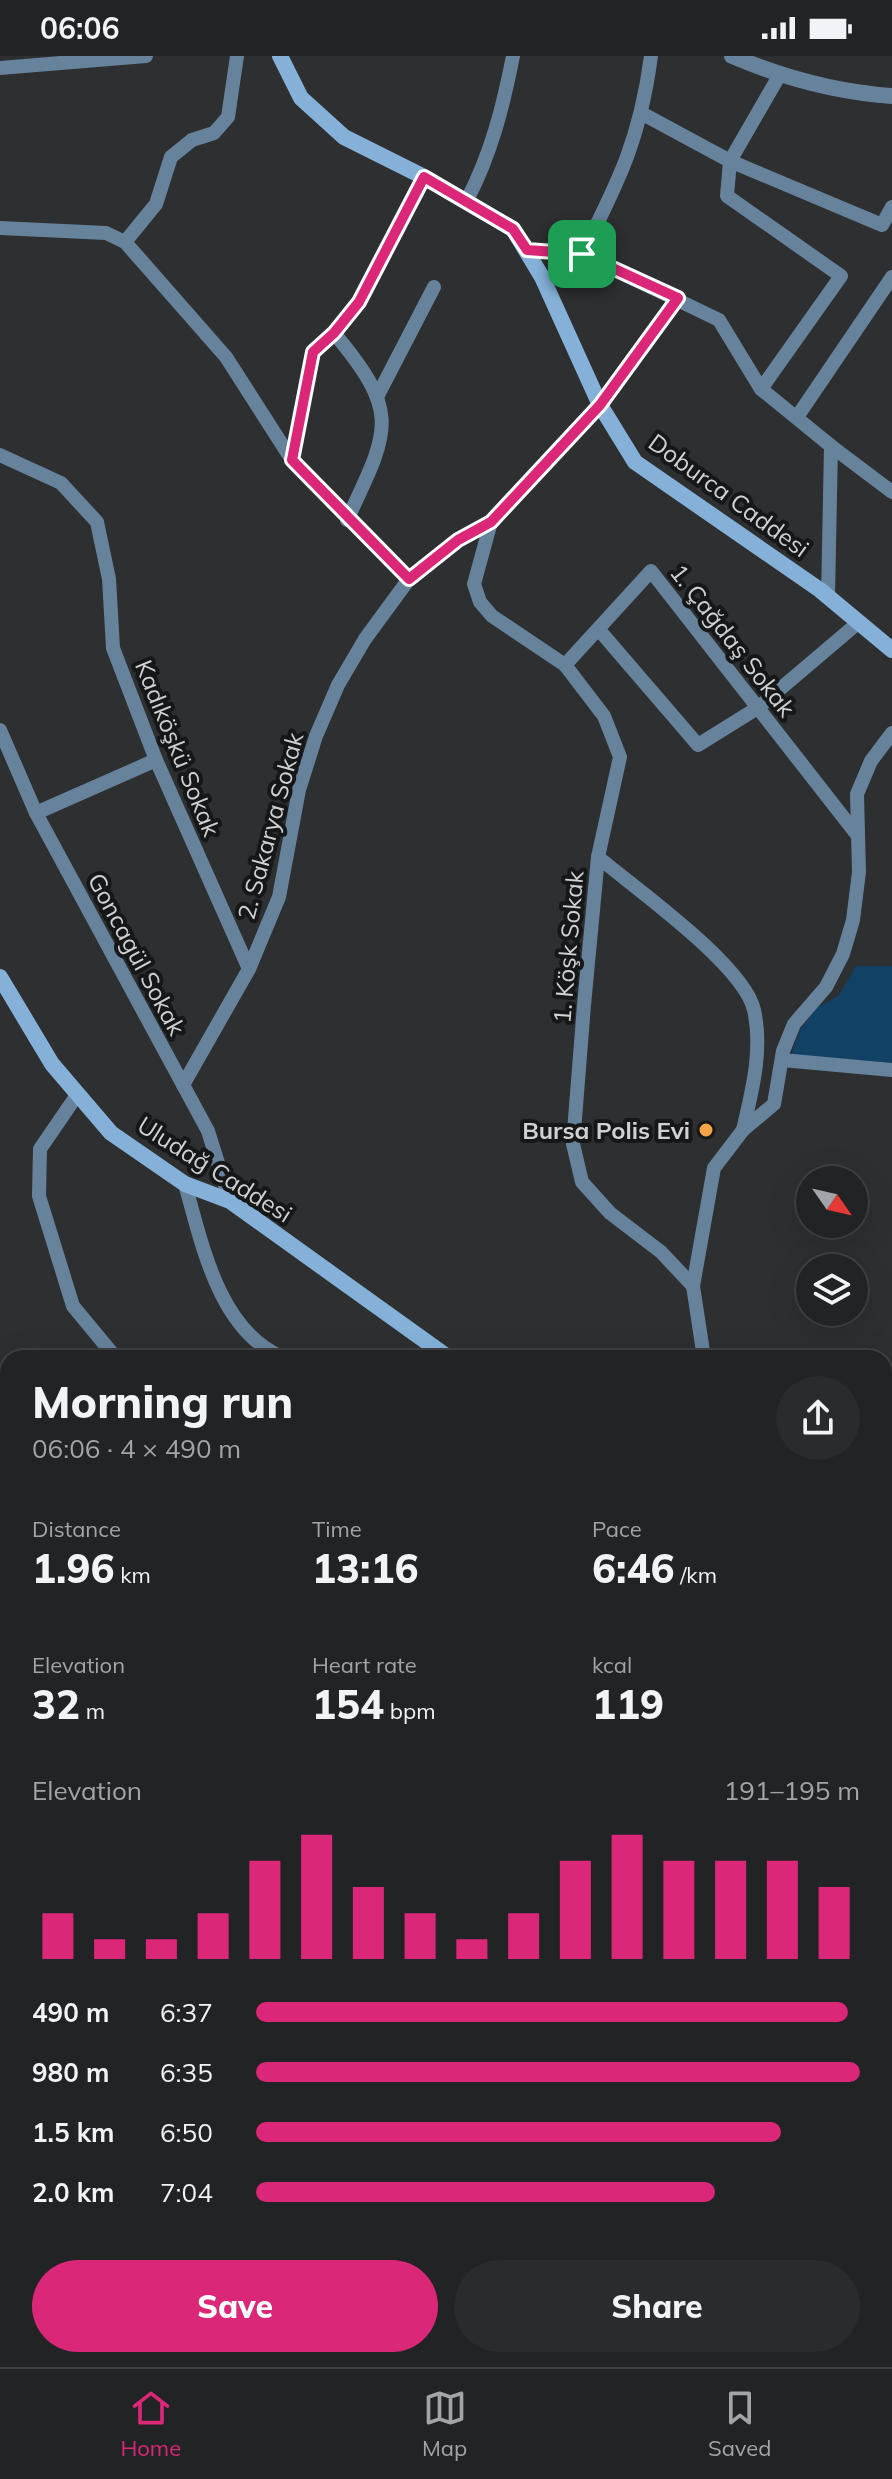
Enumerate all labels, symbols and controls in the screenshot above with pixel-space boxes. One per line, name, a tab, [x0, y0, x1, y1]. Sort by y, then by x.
text: 06:06	[40, 9, 119, 47]
pin	[548, 220, 616, 288]
icon: arrive	[560, 232, 604, 276]
street label: Doburca Caddesi	[643, 427, 815, 563]
street label: 1. Çağdaş Sokak	[664, 558, 802, 723]
street label: Kadıköşkü Sokak	[129, 655, 227, 841]
street label: 2. Sakarya Sokak	[231, 729, 310, 923]
street label: Goncagül Sokak	[82, 868, 193, 1041]
street label: 1. Köşk Sokak	[546, 869, 590, 1025]
street label: Uludağ Caddesi	[132, 1110, 298, 1228]
place label: Bursa Polis Evi	[522, 1115, 690, 1145]
marker: Bursa Polis Evi	[697, 1121, 715, 1139]
north arrow	[796, 1166, 868, 1238]
map controls	[796, 1166, 868, 1326]
button: layers	[796, 1254, 868, 1326]
text: Morning run	[32, 1374, 293, 1429]
button: share	[776, 1376, 860, 1460]
text: 06:06 · 4 × 490 m	[32, 1432, 241, 1465]
text: Distance	[32, 1515, 121, 1543]
text: Time	[312, 1515, 362, 1543]
text: Pace	[592, 1515, 642, 1543]
text: 1.96	[32, 1543, 114, 1593]
text: 13:16	[312, 1543, 418, 1593]
text: 6:46	[592, 1543, 674, 1593]
text: km	[114, 1561, 151, 1589]
text: /km	[674, 1561, 717, 1589]
text: Elevation	[32, 1651, 125, 1679]
text: Heart rate	[312, 1651, 417, 1679]
text: kcal	[592, 1651, 632, 1679]
text: 32	[32, 1679, 80, 1729]
text: 154	[312, 1679, 384, 1729]
text: 119	[592, 1679, 664, 1729]
text: m	[80, 1697, 105, 1725]
text: bpm	[384, 1697, 435, 1725]
text: Elevation	[32, 1774, 142, 1807]
text: 191–195 m	[724, 1774, 860, 1807]
text: 490 m	[32, 1996, 109, 2029]
text: 6:37	[160, 1996, 213, 2029]
text: 980 m	[32, 2056, 109, 2089]
text: 6:35	[160, 2056, 213, 2089]
text: 1.5 km	[32, 2116, 115, 2149]
text: 6:50	[160, 2116, 213, 2149]
text: 2.0 km	[32, 2176, 115, 2209]
text: 7:04	[160, 2176, 213, 2209]
button: Save	[32, 2260, 438, 2352]
button: Share	[454, 2260, 860, 2352]
tab: Home	[120, 2386, 181, 2462]
tab: Map	[422, 2386, 467, 2462]
tab: Saved	[708, 2386, 772, 2462]

